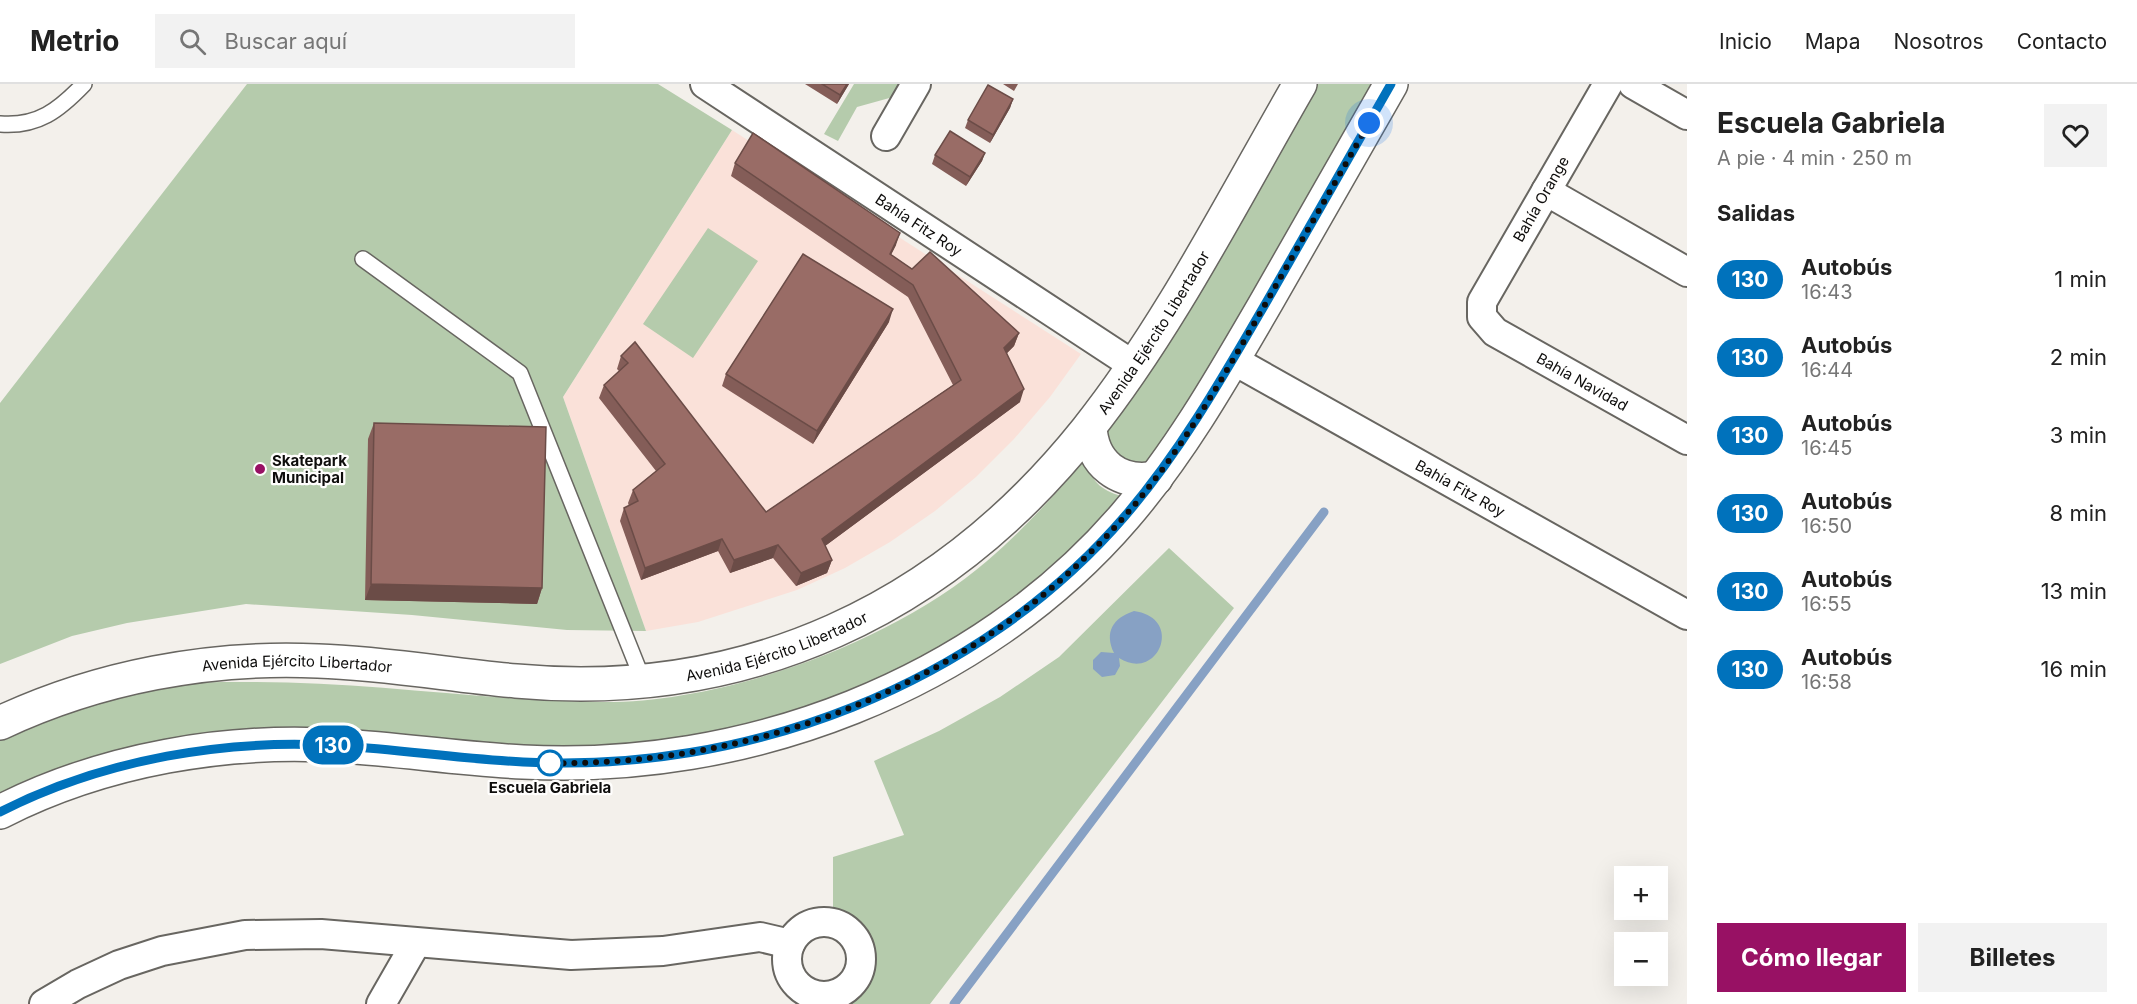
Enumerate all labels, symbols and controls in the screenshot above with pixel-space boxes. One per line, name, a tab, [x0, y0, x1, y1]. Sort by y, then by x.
search box	[155, 14, 575, 68]
text: Metrio	[30, 24, 119, 58]
icon: search	[176, 25, 209, 58]
text: Buscar aquí	[224, 28, 347, 54]
text: Inicio	[1719, 29, 1772, 54]
text: Mapa	[1805, 29, 1860, 54]
text: Nosotros	[1893, 29, 1984, 54]
text: Contacto	[2017, 29, 2107, 54]
button: heart	[2044, 104, 2107, 167]
text: Escuela Gabriela	[1717, 106, 1945, 140]
your location	[1354, 108, 1384, 138]
text: A pie · 4 min · 250 m	[1717, 146, 1912, 170]
street label: Bahía Orange	[1509, 153, 1573, 245]
street label: Bahía Fitz Roy	[872, 189, 966, 260]
text: Salidas	[1717, 200, 1795, 226]
street label: Avenida Ejército Libertador	[1093, 247, 1213, 418]
text: Autobús	[1801, 254, 1892, 280]
text: 1 min	[2054, 266, 2107, 292]
text: 130	[1732, 267, 1768, 292]
text: 16:43	[1801, 280, 1853, 304]
text: Autobús	[1801, 332, 1892, 358]
text: 2 min	[2050, 344, 2107, 370]
text: 130	[1732, 345, 1768, 370]
street label: Bahía Navidad	[1533, 348, 1632, 414]
text: 16:44	[1801, 358, 1853, 382]
text: Autobús	[1801, 410, 1892, 436]
text: 3 min	[2050, 422, 2107, 448]
text: 130	[1732, 423, 1768, 448]
text: 16:45	[1801, 436, 1852, 460]
place label: Skatepark Municipal	[272, 451, 347, 487]
street label: Bahía Fitz Roy	[1412, 455, 1509, 521]
marker: Skatepark Municipal	[253, 462, 267, 476]
text: Autobús	[1801, 488, 1892, 514]
text: 8 min	[2050, 500, 2107, 526]
text: 130	[1732, 501, 1768, 526]
text: 16:50	[1801, 514, 1852, 538]
text: Autobús	[1801, 566, 1892, 592]
text: 13 min	[2041, 578, 2107, 604]
text: 130	[1732, 579, 1768, 604]
text: 16:55	[1801, 592, 1852, 616]
street label: Avenida Ejército Libertador	[684, 607, 871, 685]
text: Autobús	[1801, 644, 1892, 670]
street label: Avenida Ejército Libertador	[201, 651, 393, 676]
text: 16 min	[2041, 656, 2107, 682]
text: 130	[1732, 657, 1768, 682]
text: 16:58	[1801, 670, 1852, 694]
line badge: 130	[298, 726, 368, 764]
text: 130	[315, 733, 351, 758]
marker: Escuela Gabriela	[537, 750, 563, 776]
place label: Escuela Gabriela	[489, 778, 611, 797]
map controls	[1614, 866, 1668, 986]
button: +	[1614, 866, 1668, 920]
button: Cómo llegar	[1717, 923, 1906, 992]
button: Billetes	[1918, 923, 2107, 992]
button: −	[1614, 932, 1668, 986]

